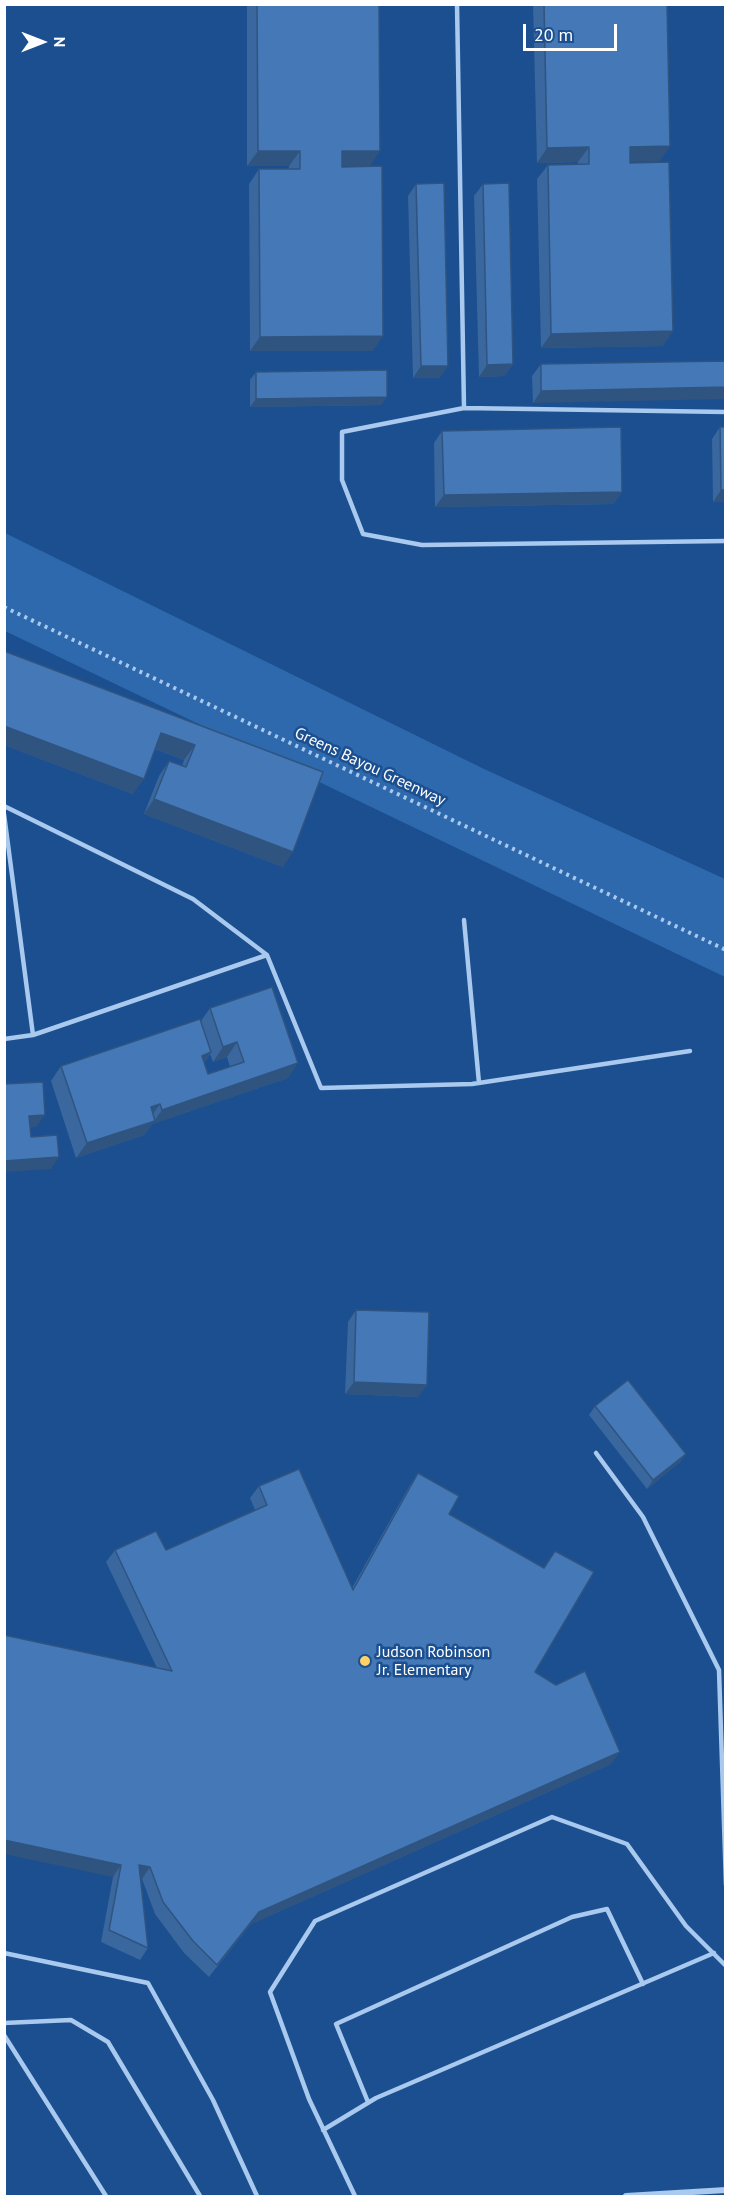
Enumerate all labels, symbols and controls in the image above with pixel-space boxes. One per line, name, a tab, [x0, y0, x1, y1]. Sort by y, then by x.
north arrow	[12, 12, 72, 72]
scale bar	[526, 12, 620, 50]
text: 20 m	[534, 23, 573, 46]
text: N	[50, 37, 70, 47]
street label: Greens Bayou Greenway	[291, 724, 449, 810]
place label: Judson Robinson Jr. Elementary	[377, 1642, 490, 1680]
marker: Judson Robinson Jr. Elementary	[358, 1654, 372, 1668]

